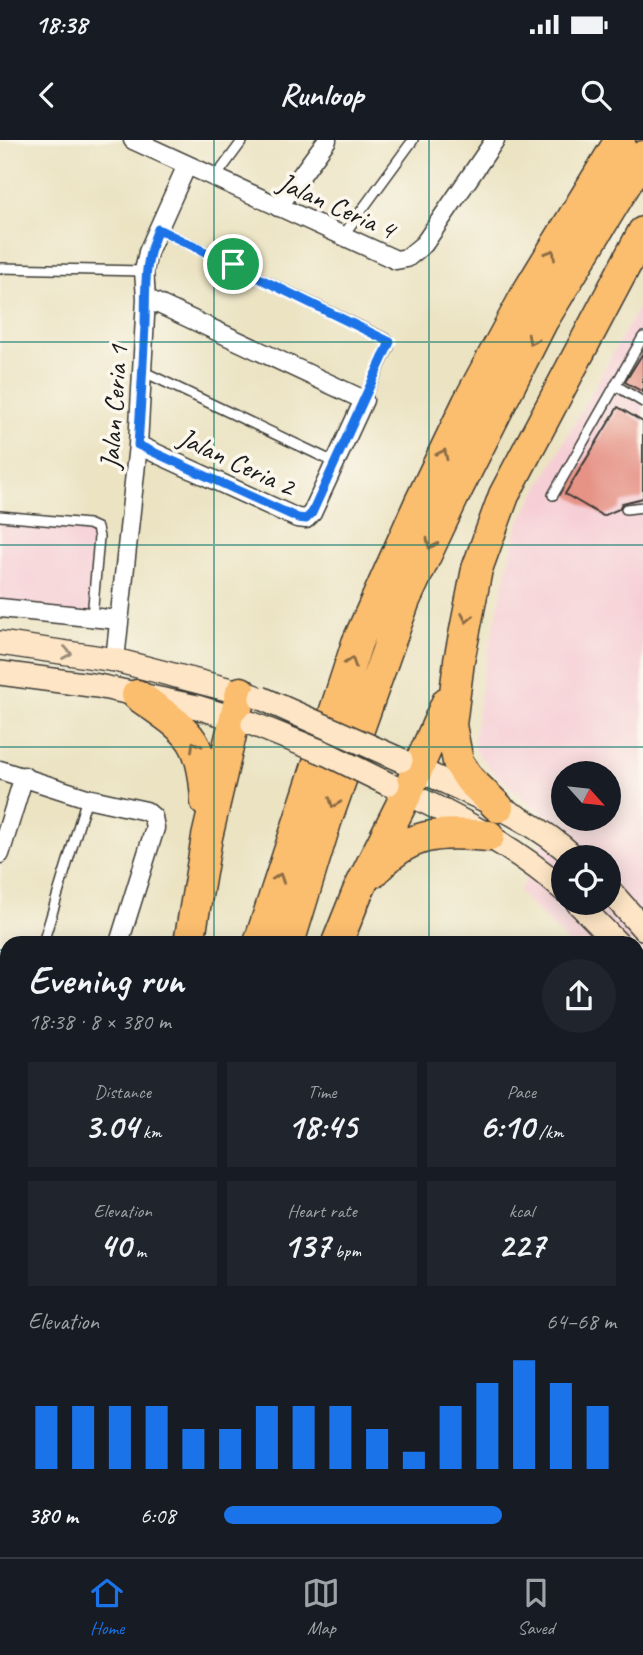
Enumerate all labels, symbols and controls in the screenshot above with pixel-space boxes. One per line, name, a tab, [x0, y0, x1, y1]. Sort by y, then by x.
text: 18:38	[35, 8, 87, 41]
text: Runloop	[280, 74, 363, 115]
icon: back	[28, 76, 66, 114]
icon: search	[577, 76, 615, 114]
street label: Jalan Ceria 4	[271, 163, 403, 248]
pin	[203, 234, 263, 294]
icon: arrive	[214, 245, 252, 283]
one-way arrow	[542, 248, 555, 261]
one-way arrow	[527, 333, 541, 346]
street label: Jalan Ceria 1	[92, 342, 135, 472]
street label: Jalan Ceria 2	[171, 418, 303, 505]
one-way arrow	[435, 449, 449, 461]
one-way arrow	[425, 537, 439, 549]
one-way arrow	[461, 612, 476, 624]
one-way arrow	[62, 645, 73, 660]
one-way arrow	[343, 657, 357, 669]
one-way arrow	[190, 741, 204, 754]
north arrow	[551, 761, 621, 831]
map controls	[551, 761, 621, 915]
one-way arrow	[328, 796, 342, 808]
button: locate	[551, 845, 621, 915]
one-way arrow	[271, 872, 285, 885]
text: Evening run	[28, 957, 184, 1004]
button: share	[542, 959, 616, 1033]
text: 18:38 · 8 × 380 m	[28, 1007, 171, 1036]
text: Distance	[94, 1080, 151, 1104]
text: Time	[307, 1080, 337, 1104]
text: Pace	[507, 1080, 536, 1104]
text: 3.04	[84, 1104, 138, 1149]
text: 18:45	[287, 1104, 357, 1149]
text: 6:10	[479, 1104, 534, 1149]
text: km	[138, 1120, 161, 1144]
text: /km	[534, 1120, 564, 1144]
text: Elevation	[93, 1199, 152, 1223]
text: Heart rate	[287, 1199, 357, 1223]
text: kcal	[509, 1199, 534, 1223]
text: 40	[99, 1223, 131, 1268]
text: 137	[283, 1223, 330, 1268]
text: 227	[498, 1223, 545, 1268]
text: m	[131, 1239, 146, 1263]
text: bpm	[330, 1239, 361, 1263]
text: Elevation	[28, 1307, 99, 1336]
text: 64–68 m	[546, 1307, 616, 1336]
text: 380 m	[28, 1501, 78, 1530]
text: 6:08	[140, 1501, 176, 1530]
tab: Home	[88, 1574, 126, 1640]
tab: Map	[302, 1574, 340, 1640]
tab: Saved	[517, 1574, 555, 1640]

